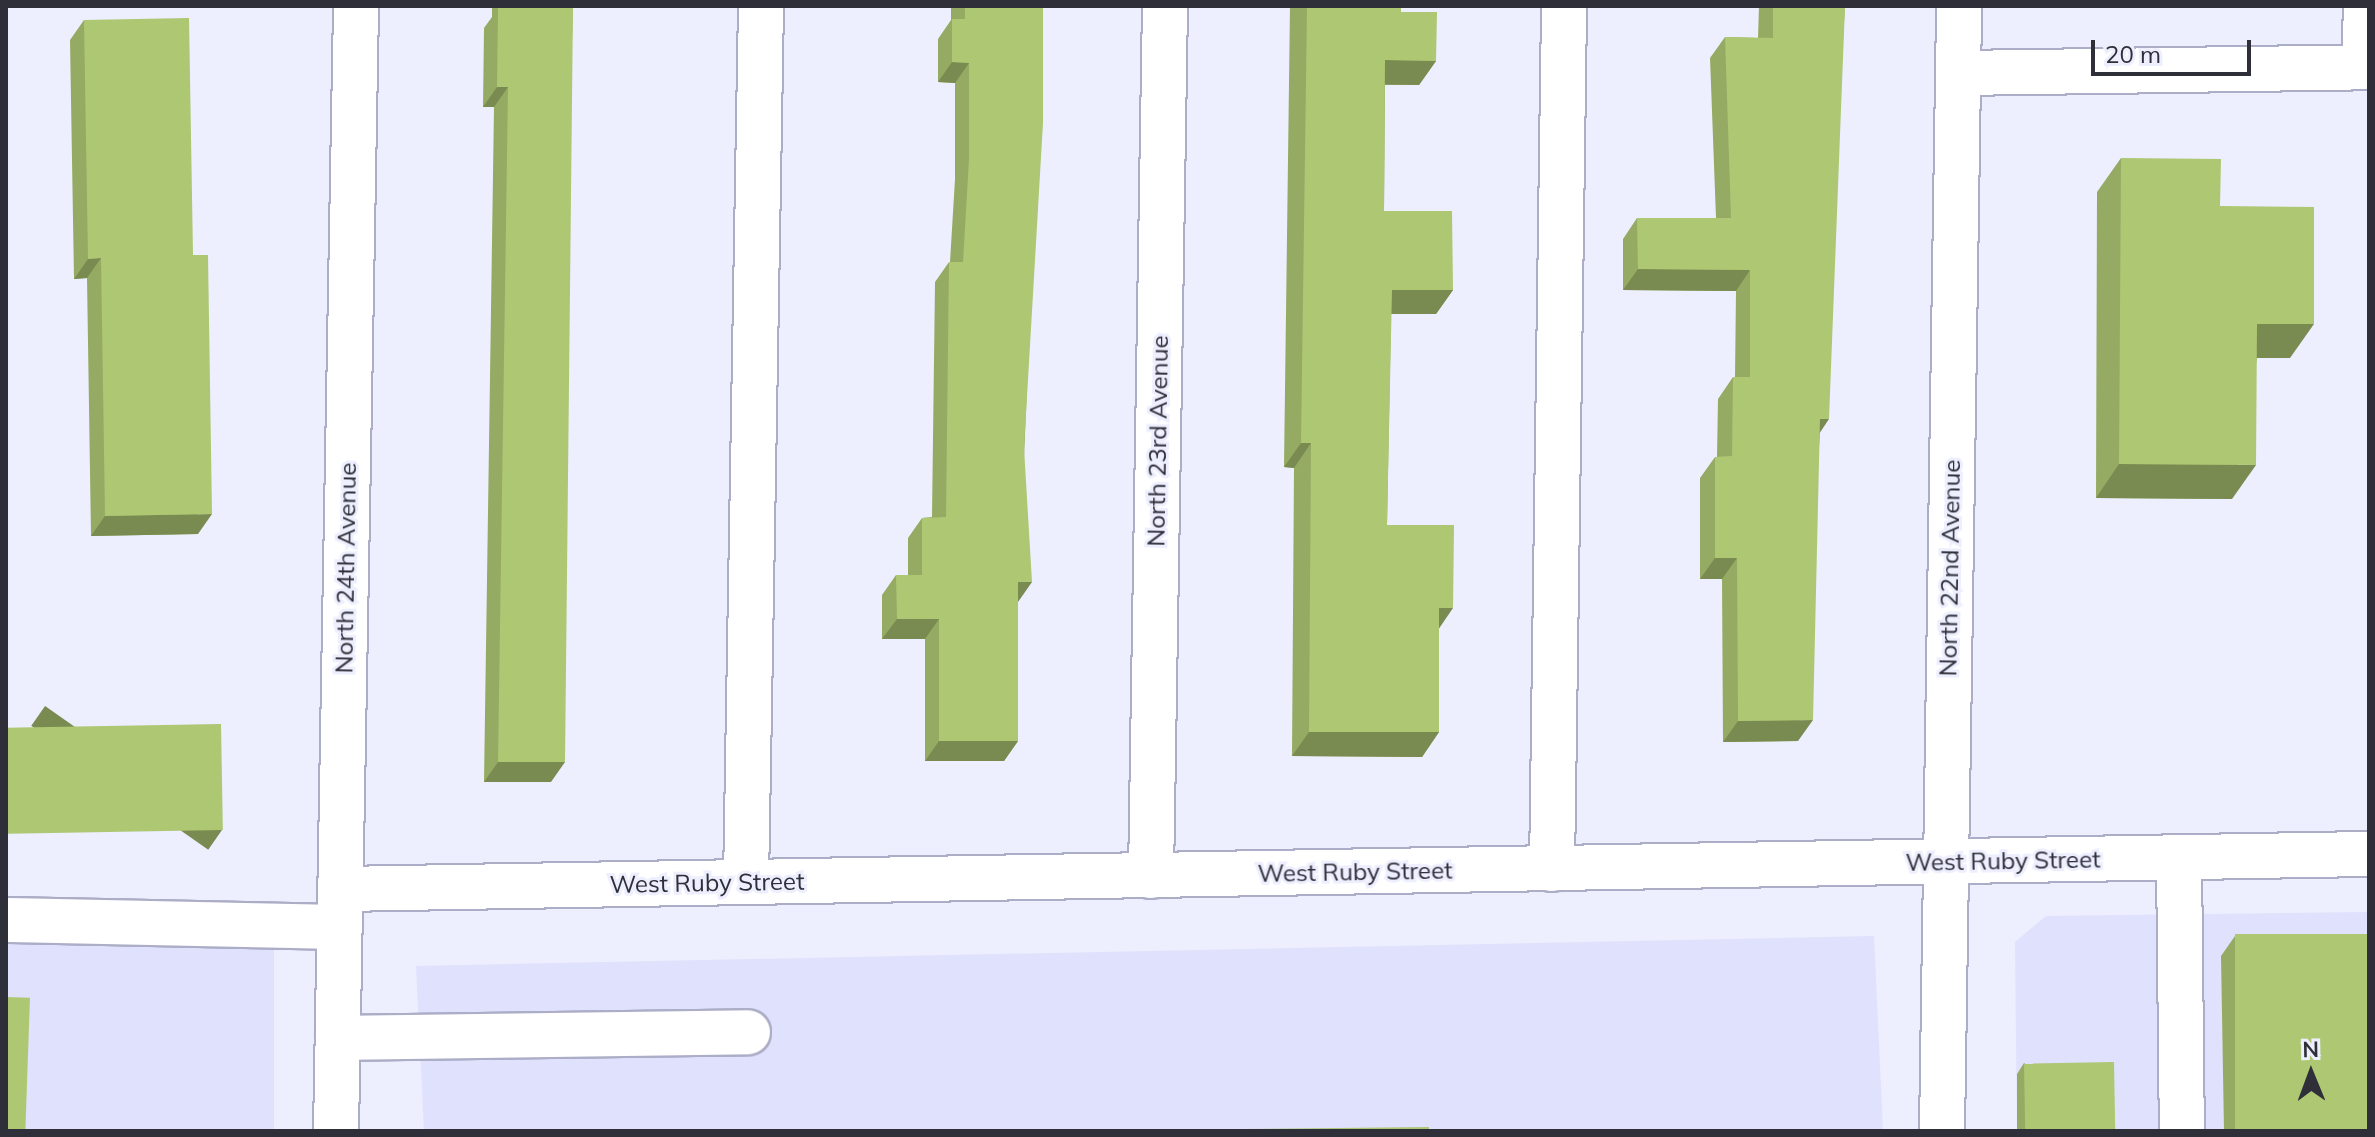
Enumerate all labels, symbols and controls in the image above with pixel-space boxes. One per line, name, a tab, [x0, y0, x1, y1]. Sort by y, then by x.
scale bar	[2095, 24, 2255, 74]
text: 20 m	[2105, 39, 2161, 69]
street label: North 23rd Avenue	[1142, 335, 1174, 547]
street label: North 22nd Avenue	[1934, 459, 1966, 677]
street label: North 24th Avenue	[330, 462, 362, 674]
street label: West Ruby Street	[1905, 845, 2101, 877]
street label: West Ruby Street	[1257, 856, 1453, 888]
street label: West Ruby Street	[609, 867, 805, 899]
north arrow	[2271, 1033, 2351, 1113]
text: N	[2302, 1035, 2319, 1063]

